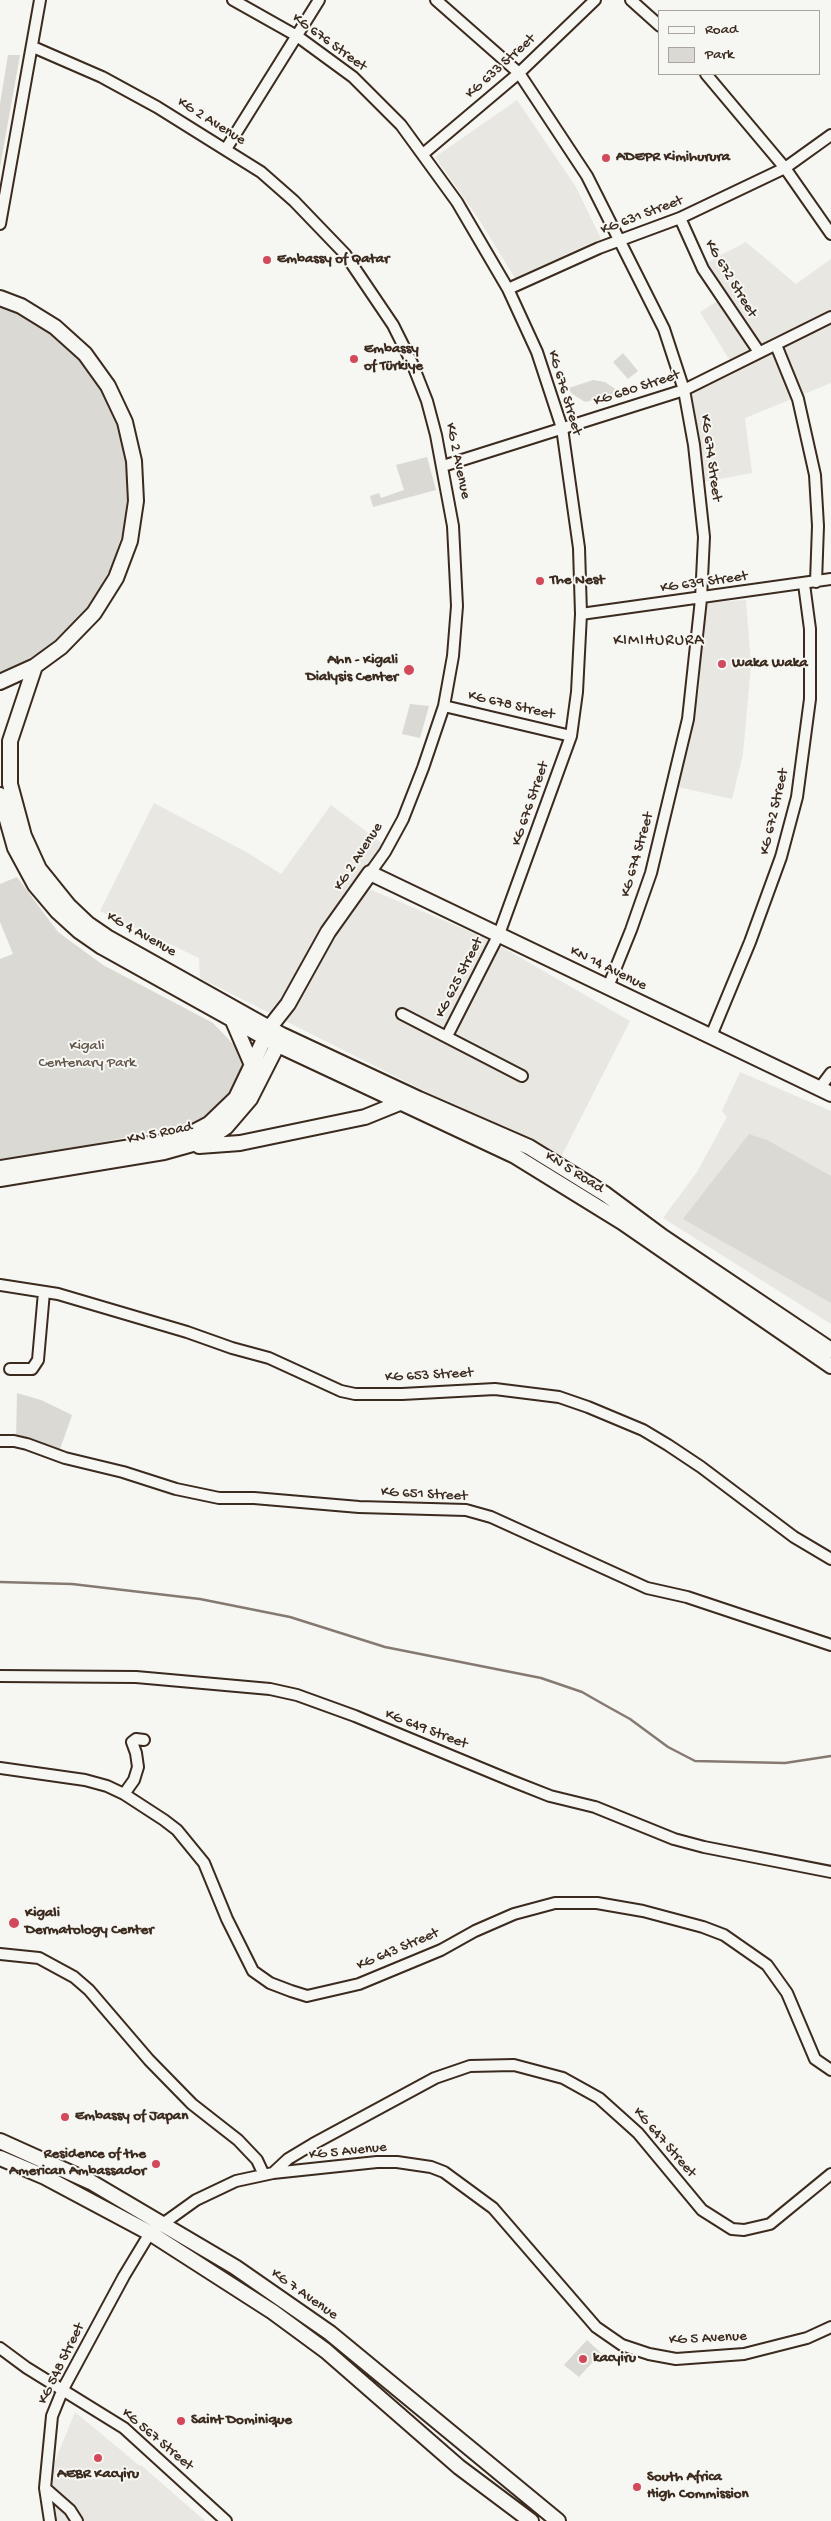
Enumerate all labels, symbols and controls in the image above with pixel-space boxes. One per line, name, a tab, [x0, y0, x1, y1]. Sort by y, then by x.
street label: KG 676 Street	[288, 10, 370, 76]
legend	[658, 10, 821, 75]
text: Road	[705, 21, 738, 39]
street label: KG 633 Street	[462, 31, 540, 103]
text: Park	[705, 46, 734, 64]
street label: KG 2 Avenue	[173, 94, 249, 150]
place label: ADEPR Kimihurura	[616, 149, 730, 167]
marker: ADEPR Kimihurura	[600, 152, 612, 164]
street label: KG 631 Street	[599, 192, 685, 240]
street label: KG 672 Street	[700, 237, 760, 321]
place label: Embassy of Qatar	[277, 251, 389, 269]
marker: Embassy of Qatar	[261, 254, 273, 266]
place label: Embassy of Türkiye	[364, 341, 423, 376]
street label: KG 676 Street	[543, 348, 585, 438]
marker: Embassy of Türkiye	[348, 353, 360, 365]
street label: KG 680 Street	[592, 367, 682, 411]
street label: KG 674 Street	[695, 414, 725, 502]
street label: KG 2 Avenue	[440, 421, 474, 501]
street label: KG 639 Street	[659, 568, 749, 598]
place label: The Nest	[550, 572, 604, 590]
marker: The Nest	[534, 575, 546, 587]
district label: KIMIHURURA	[612, 632, 706, 652]
place label: Ahn - Kigali Dialysis Center	[306, 652, 398, 687]
place label: Waka Waka	[732, 655, 808, 673]
marker: Waka Waka	[716, 658, 728, 670]
marker: Ahn - Kigali Dialysis Center	[402, 663, 416, 677]
street label: KG 678 Street	[466, 687, 556, 725]
street label: KG 676 Street	[508, 760, 554, 848]
street label: KG 672 Street	[756, 767, 794, 857]
street label: KG 674 Street	[617, 811, 659, 899]
street label: KG 2 Avenue	[330, 820, 388, 894]
street label: KG 4 Avenue	[103, 908, 179, 962]
street label: KG 625 Street	[432, 935, 488, 1021]
street label: KN 14 Avenue	[567, 943, 649, 995]
park label: Kigali Centenary Park	[38, 1038, 136, 1073]
street label: KN 5 Road	[126, 1118, 194, 1150]
street label: KN 5 Road	[541, 1148, 607, 1198]
street label: KG 653 Street	[385, 1365, 473, 1387]
street label: KG 651 Street	[380, 1484, 468, 1506]
street label: KG 649 Street	[382, 1706, 470, 1754]
place label: Kigali Dermatology Center	[25, 1905, 153, 1940]
marker: Kigali Dermatology Center	[7, 1916, 21, 1930]
street label: KG 643 Street	[354, 1925, 442, 1975]
street label: KG 647 Street	[629, 2104, 699, 2182]
place label: Embassy of Japan	[75, 2108, 188, 2126]
marker: Embassy of Japan	[59, 2111, 71, 2123]
street label: KG 5 Avenue	[308, 2139, 388, 2165]
place label: Residence of the American Ambassador	[9, 2146, 146, 2181]
marker: Residence of the American Ambassador	[150, 2158, 162, 2170]
street label: KG 7 Avenue	[267, 2265, 341, 2325]
street label: KG 548 Street	[35, 2320, 89, 2408]
street label: KG 5 Avenue	[669, 2328, 747, 2350]
place label: kacyiru	[593, 2350, 636, 2368]
marker: kacyiru	[577, 2353, 589, 2365]
street label: KG 567 Street	[117, 2405, 197, 2475]
place label: Saint Dominique	[191, 2412, 292, 2430]
marker: Saint Dominique	[175, 2415, 187, 2427]
marker: AEBR Kacyiru	[92, 2452, 104, 2464]
place label: AEBR Kacyiru	[57, 2466, 139, 2484]
place label: South Africa High Commission	[647, 2469, 749, 2504]
marker: South Africa High Commission	[631, 2481, 643, 2493]

